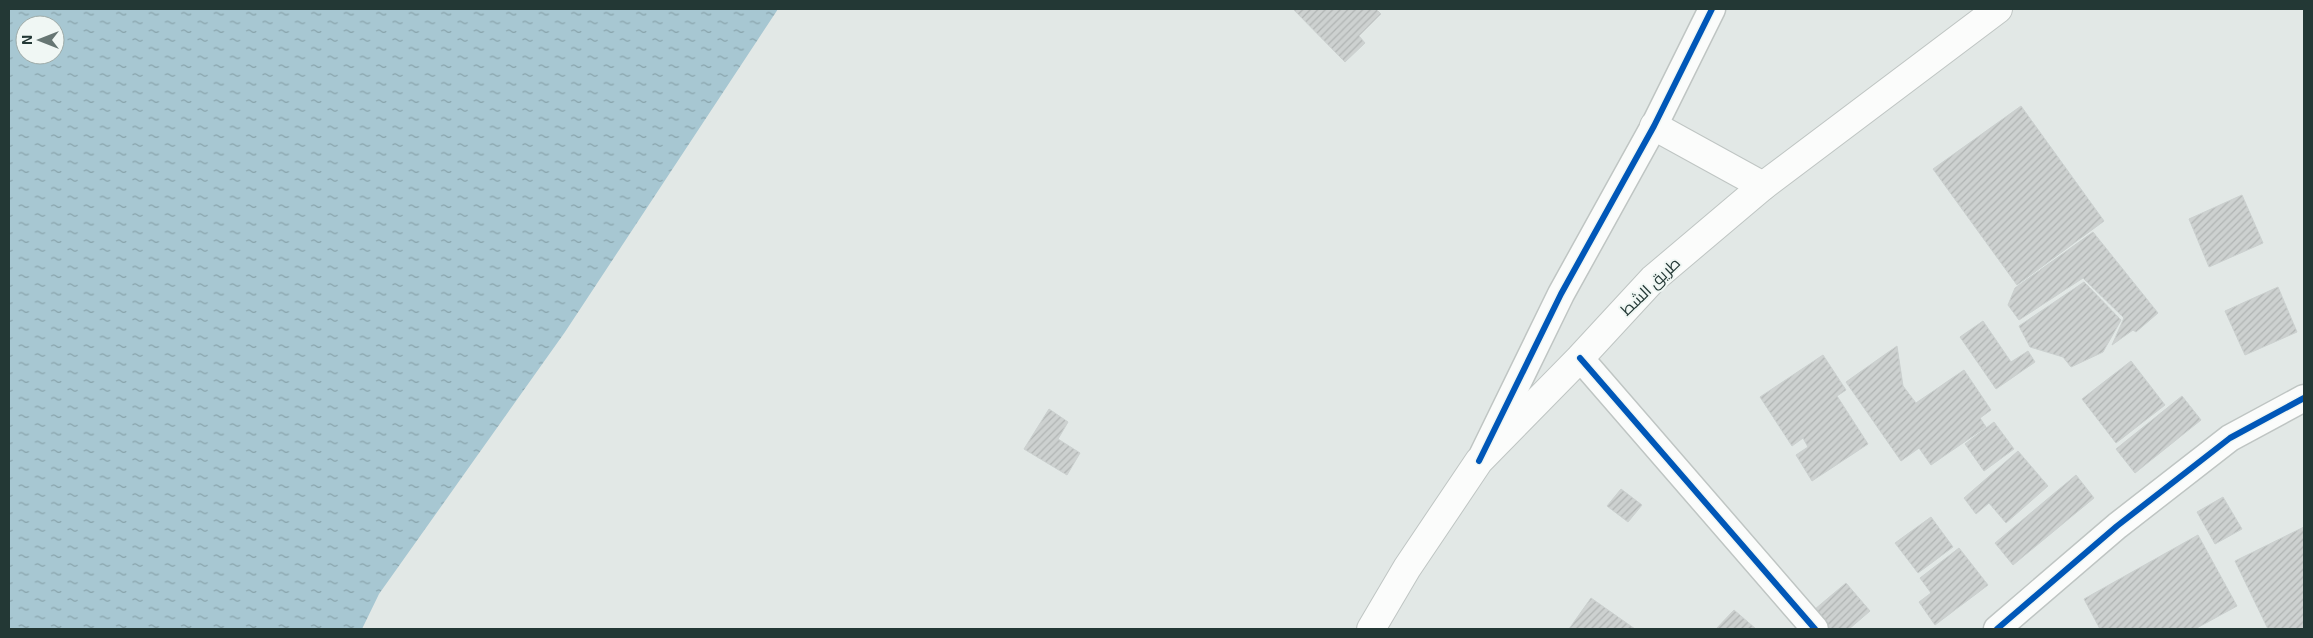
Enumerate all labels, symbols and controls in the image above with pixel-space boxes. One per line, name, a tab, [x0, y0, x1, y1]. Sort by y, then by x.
north arrow	[15, 15, 65, 65]
text: N	[18, 35, 35, 45]
street label: طريق الشط	[1616, 253, 1685, 320]

